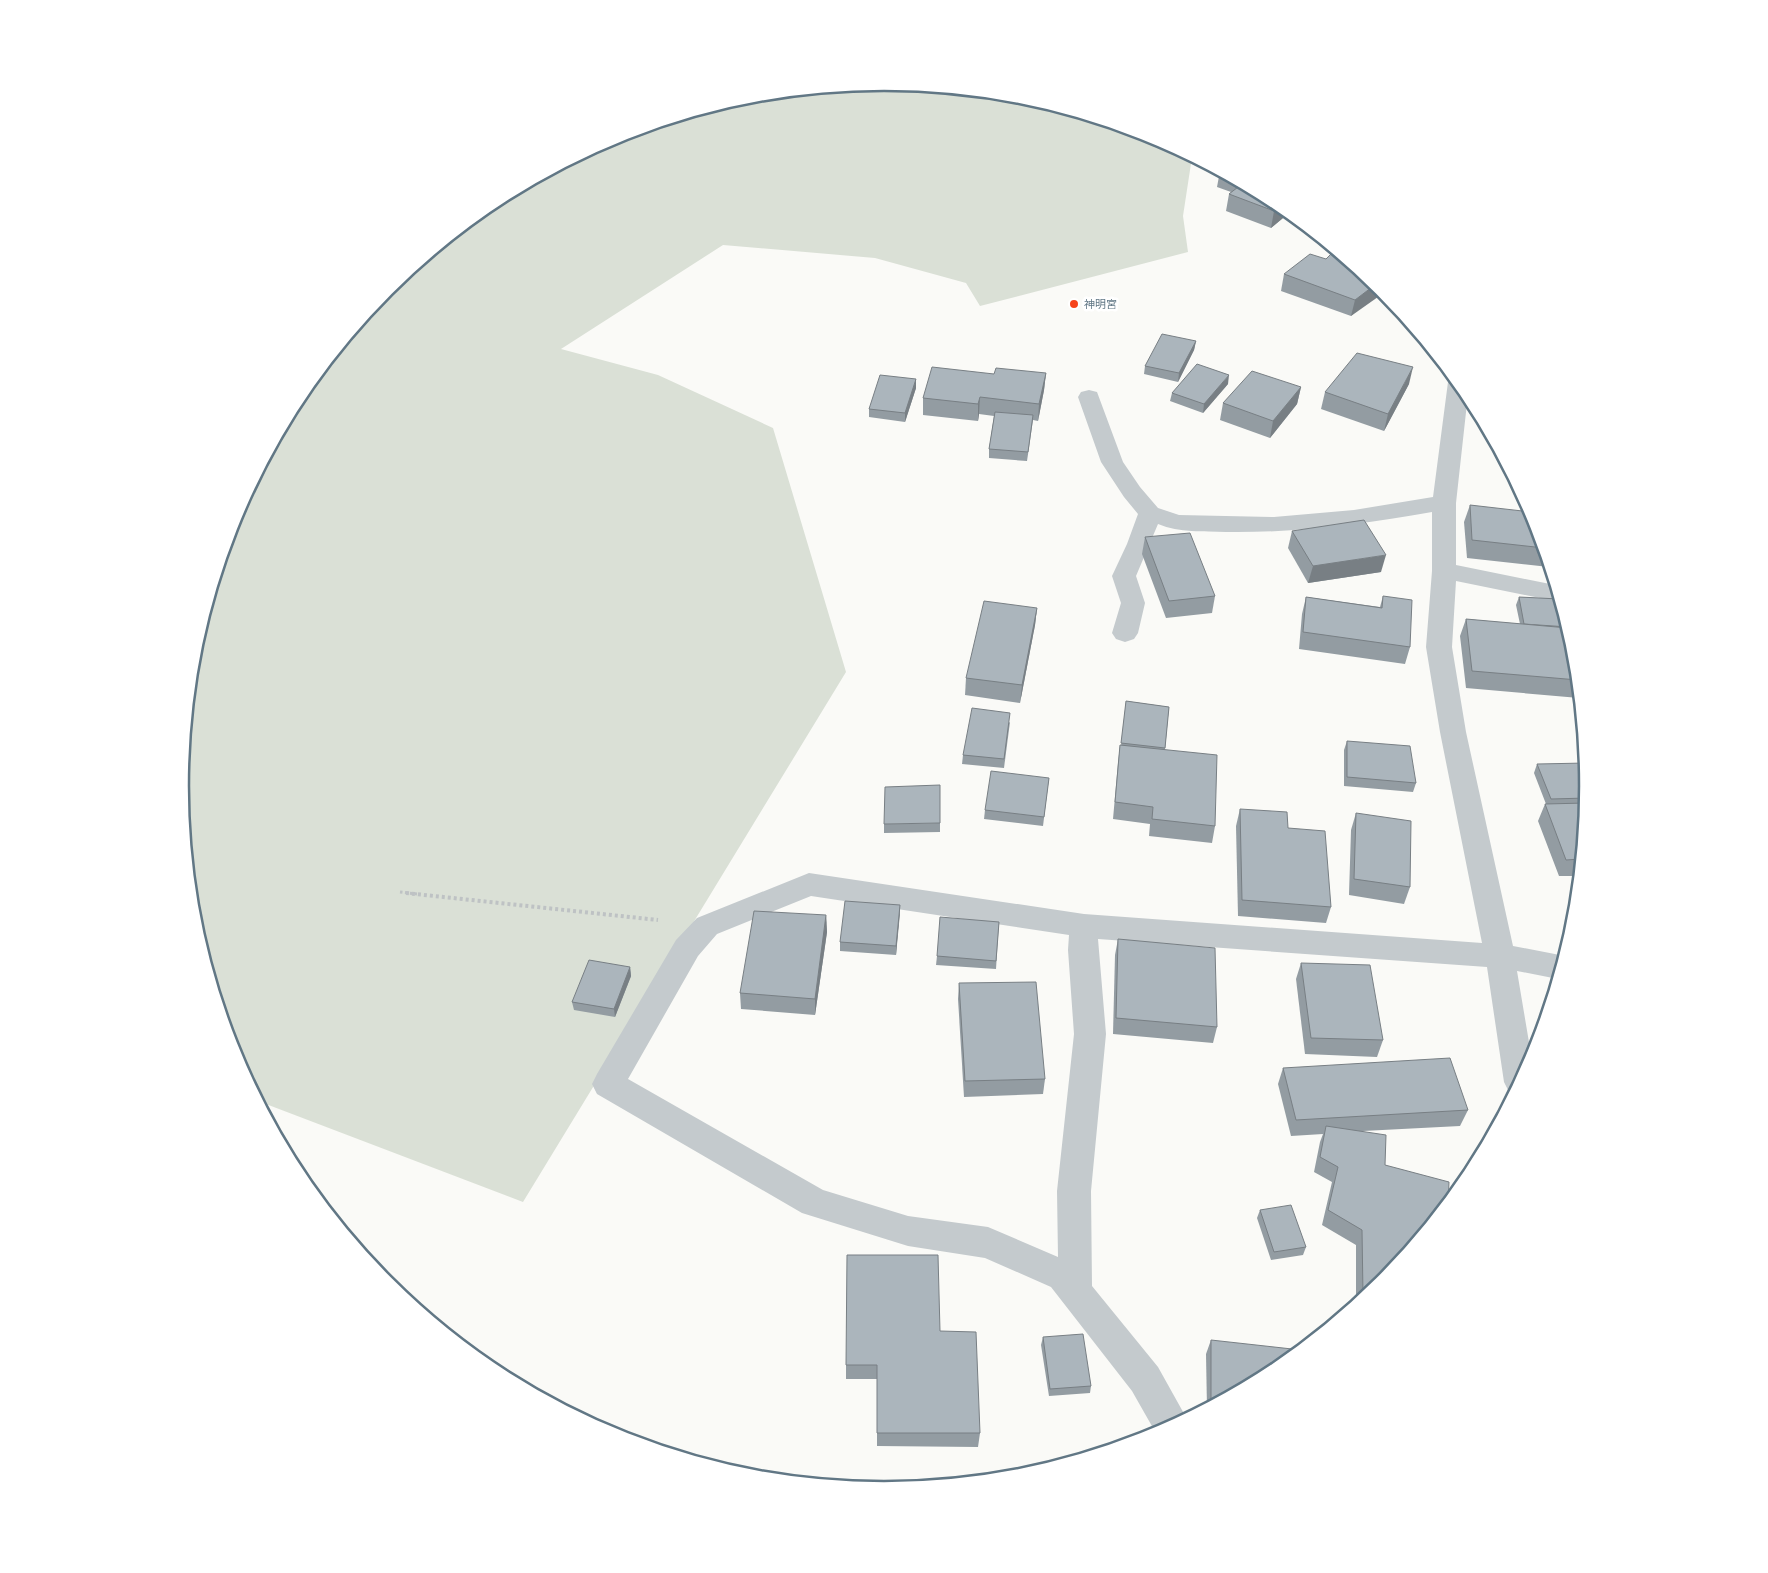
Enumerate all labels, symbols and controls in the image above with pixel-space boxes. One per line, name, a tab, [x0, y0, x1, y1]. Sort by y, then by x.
place label: 神明宮	[1084, 296, 1117, 311]
marker: 神明宮	[1068, 298, 1080, 310]

